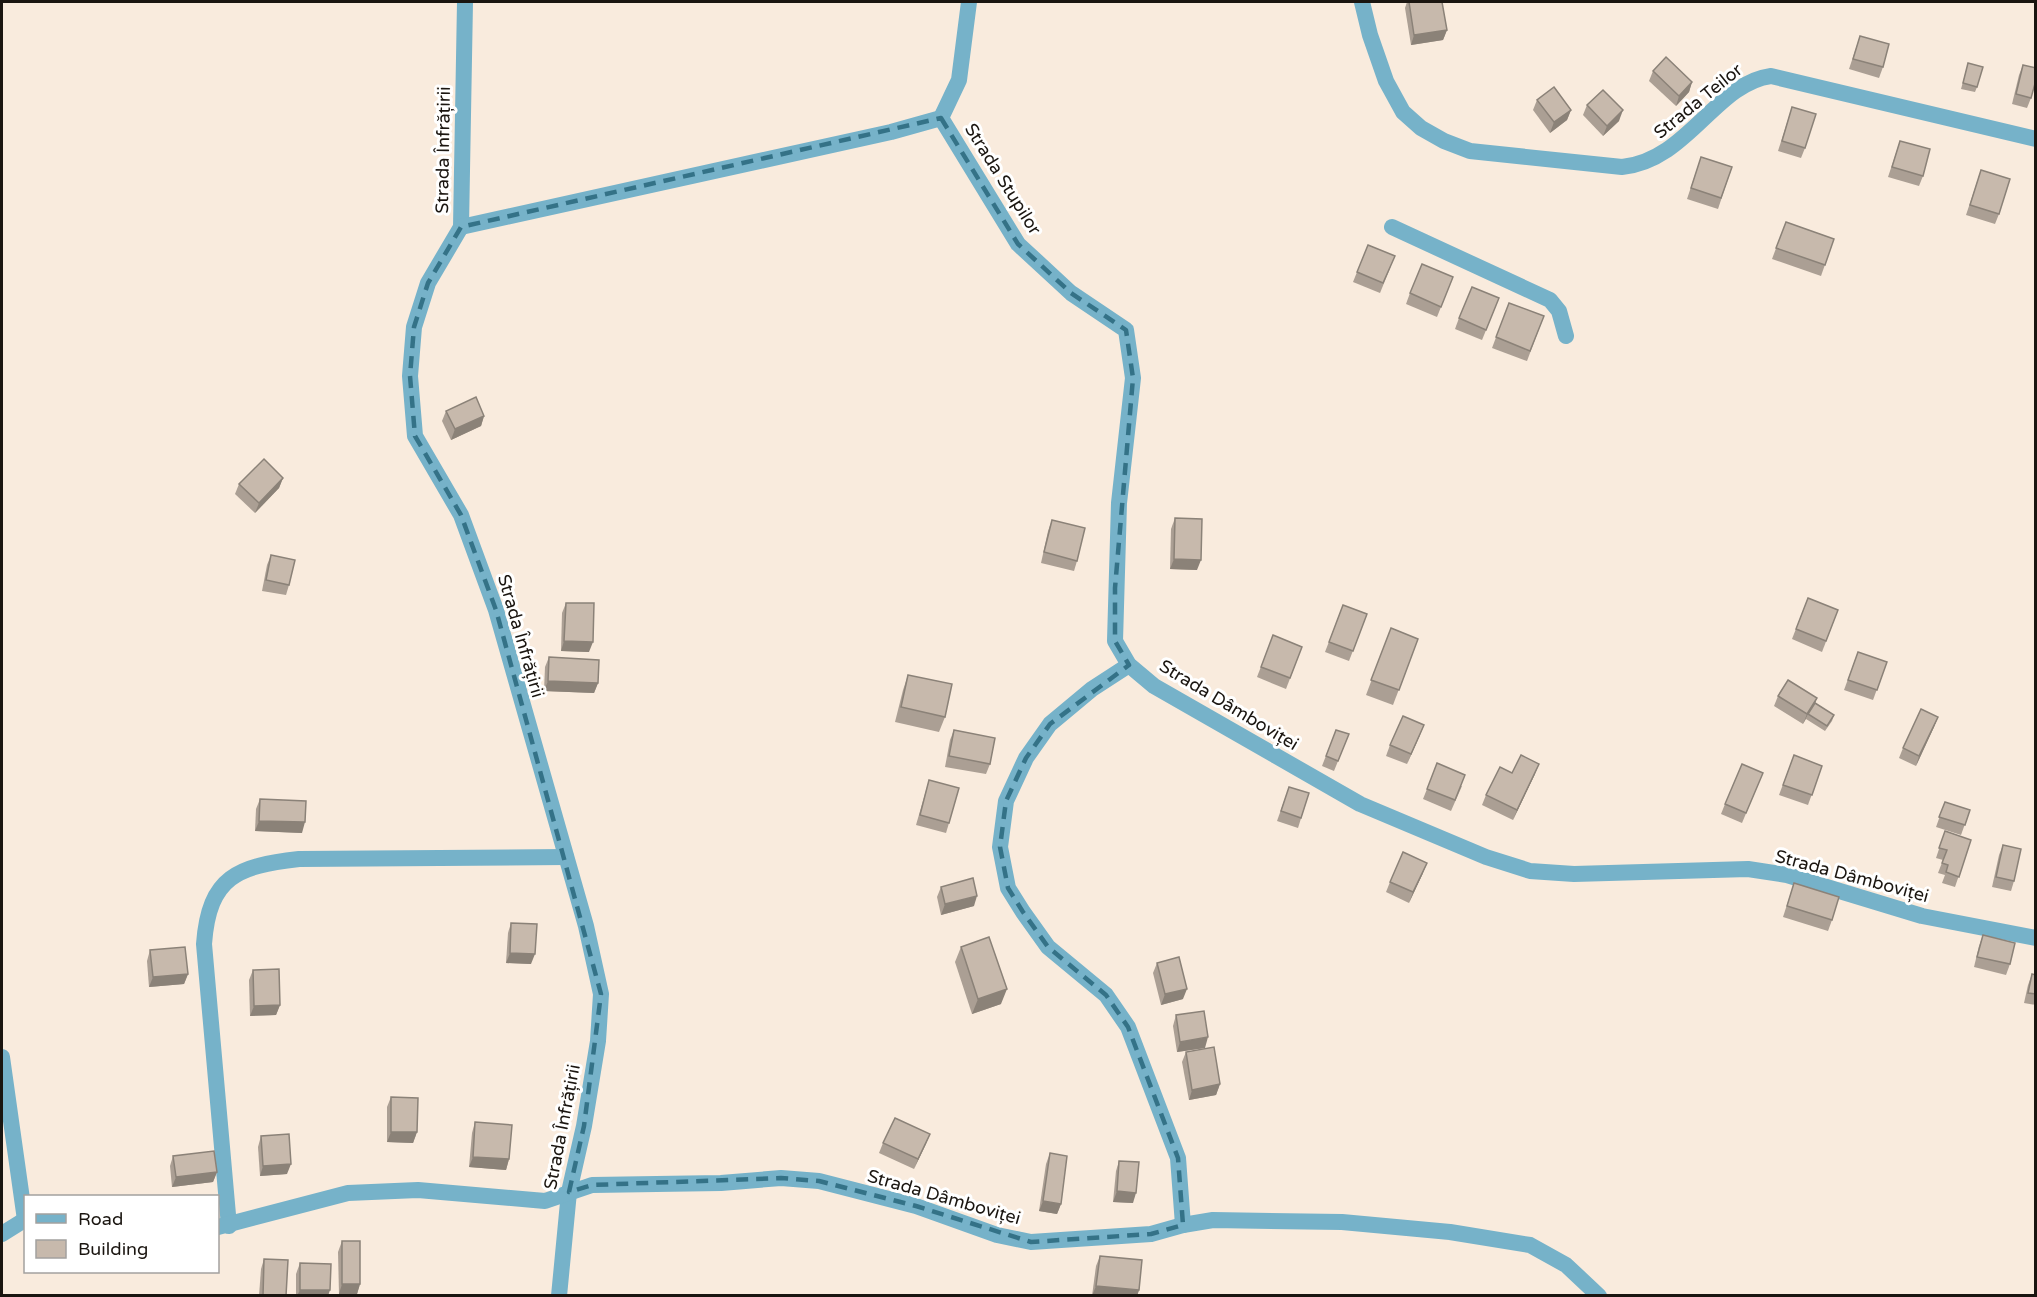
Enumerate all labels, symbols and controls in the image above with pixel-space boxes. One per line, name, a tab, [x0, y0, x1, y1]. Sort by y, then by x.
street label: Strada Teilor	[1649, 59, 1747, 143]
street label: Strada Înfrățirii	[431, 86, 455, 214]
street label: Strada Stupilor	[960, 119, 1046, 239]
street label: Strada Înfrățirii	[493, 572, 549, 700]
street label: Strada Dâmboviței	[1155, 655, 1303, 755]
street label: Strada Dâmboviței	[1773, 845, 1931, 907]
street label: Strada Înfrățirii	[539, 1062, 585, 1192]
street label: Strada Dâmboviței	[865, 1165, 1023, 1229]
legend	[24, 1195, 219, 1273]
text: Road	[78, 1208, 123, 1230]
text: Building	[78, 1238, 148, 1260]

